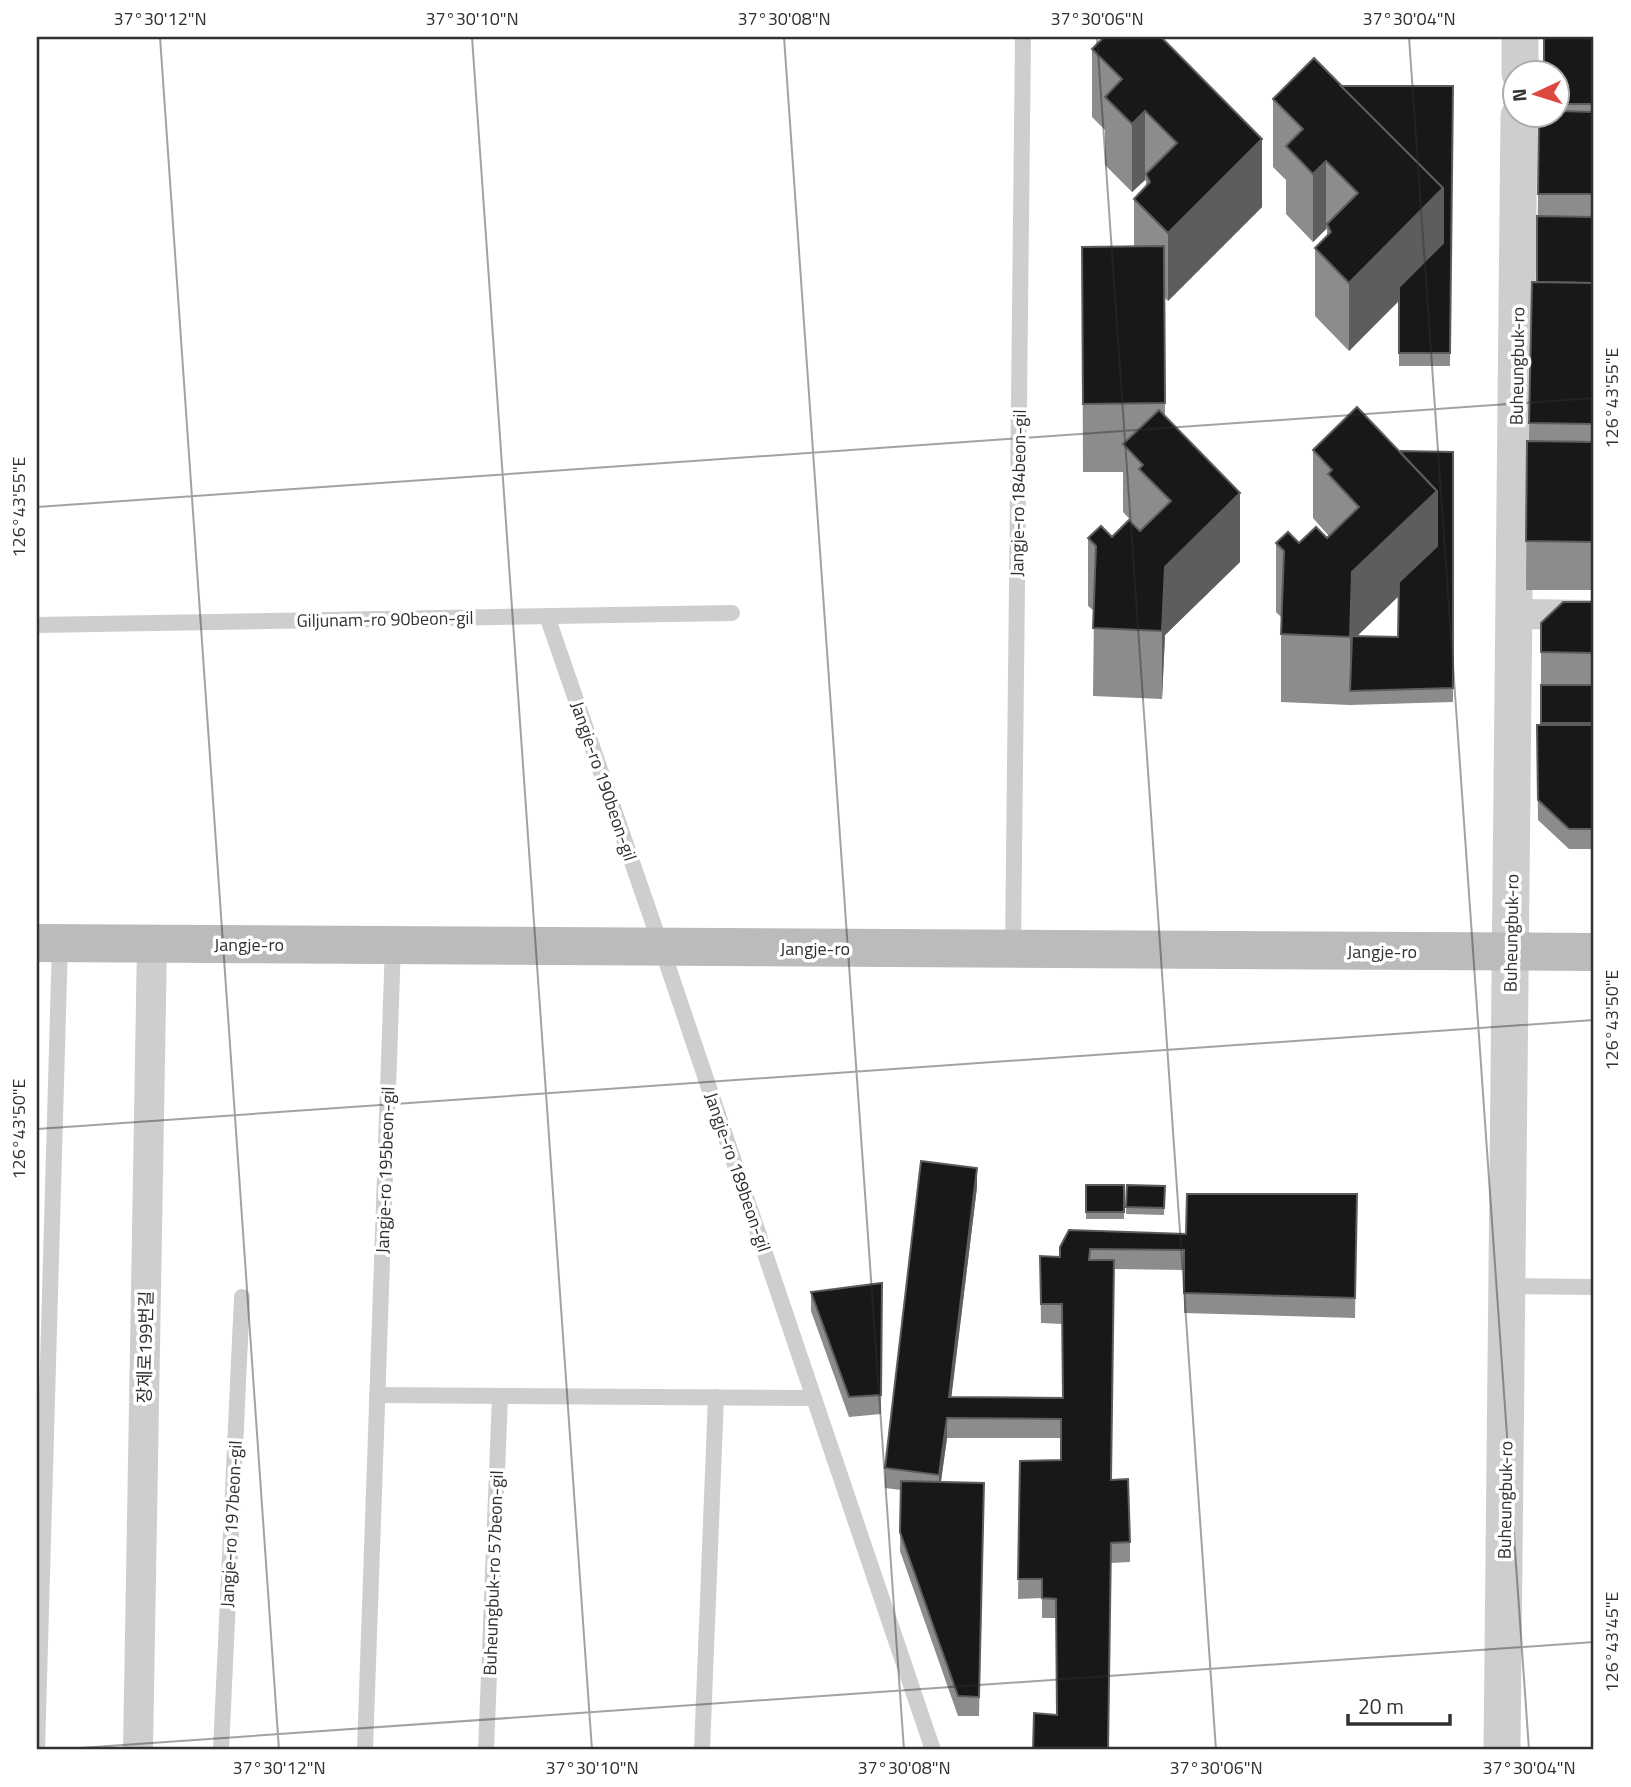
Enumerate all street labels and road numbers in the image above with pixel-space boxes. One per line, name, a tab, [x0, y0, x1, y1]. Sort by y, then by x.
street label: Buheungbuk-ro	[1502, 307, 1532, 425]
street label: Jangje-ro 184beon-gil	[1003, 409, 1033, 577]
street label: Giljunam-ro 90beon-gil	[296, 604, 474, 634]
street label: Jangje-ro 190beon-gil	[564, 698, 644, 864]
street label: Buheungbuk-ro	[1496, 874, 1526, 992]
street label: Jangje-ro	[214, 931, 284, 958]
street label: Jangje-ro	[780, 935, 850, 962]
street label: Jangje-ro	[1347, 938, 1417, 965]
street label: Jangje-ro 195beon-gil	[369, 1086, 401, 1254]
street label: Jangje-ro 189beon-gil	[698, 1089, 778, 1255]
street label: 장제로199번길	[131, 1290, 159, 1404]
street label: Jangje-ro 197beon-gil	[213, 1440, 249, 1608]
street label: Buheungbuk-ro	[1490, 1441, 1520, 1559]
street label: Buheungbuk-ro 57beon-gil	[476, 1470, 510, 1676]

